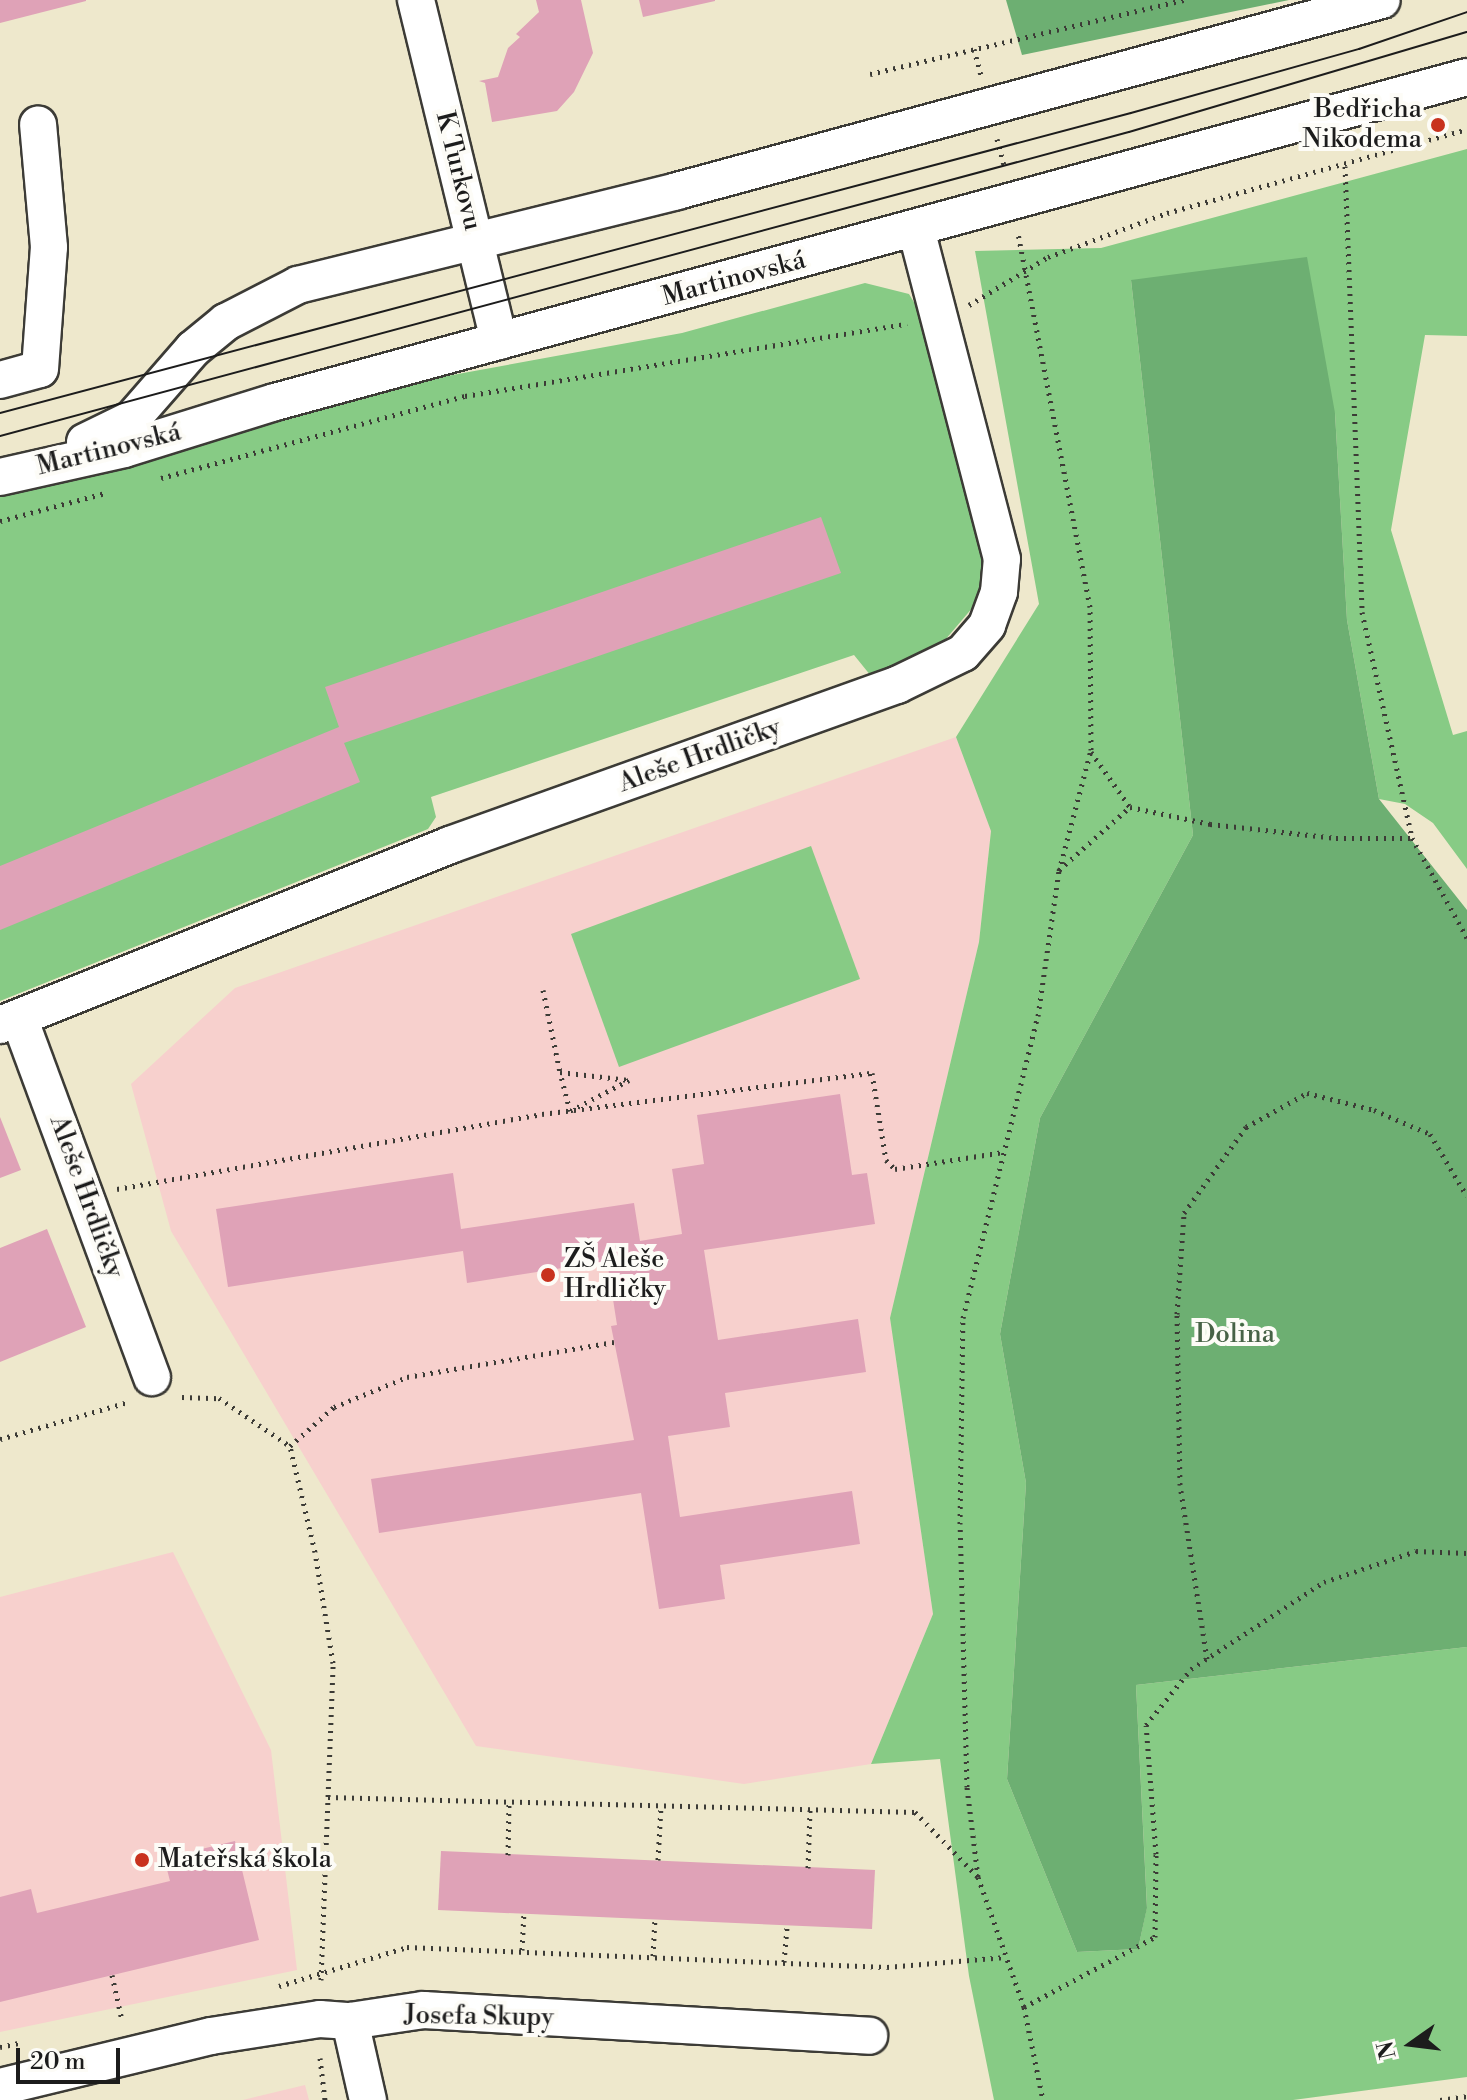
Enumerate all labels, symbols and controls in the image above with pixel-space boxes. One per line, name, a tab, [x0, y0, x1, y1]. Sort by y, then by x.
place label: Bedřicha Nikodema	[1302, 94, 1422, 156]
street label: K Turkovu	[428, 108, 488, 234]
marker: Bedřicha Nikodema	[1429, 116, 1447, 134]
street label: Martinovská	[659, 245, 809, 313]
street label: Martinovská	[34, 417, 184, 483]
street label: Aleše Hrdličky	[615, 712, 785, 800]
street label: Aleše Hrdličky	[42, 1112, 130, 1282]
place label: ZŠ Aleše Hrdličky	[564, 1244, 666, 1306]
marker: ZŠ Aleše Hrdličky	[539, 1266, 557, 1284]
park label: Dolina	[1195, 1319, 1275, 1351]
place label: Mateřská škola	[158, 1844, 332, 1876]
marker: Mateřská škola	[133, 1851, 151, 1869]
street label: Josefa Skupy	[404, 2000, 554, 2034]
north arrow	[1371, 2004, 1451, 2084]
scale bar	[20, 2032, 124, 2082]
text: N	[1372, 2038, 1402, 2062]
text: 20 m	[30, 2047, 86, 2077]

